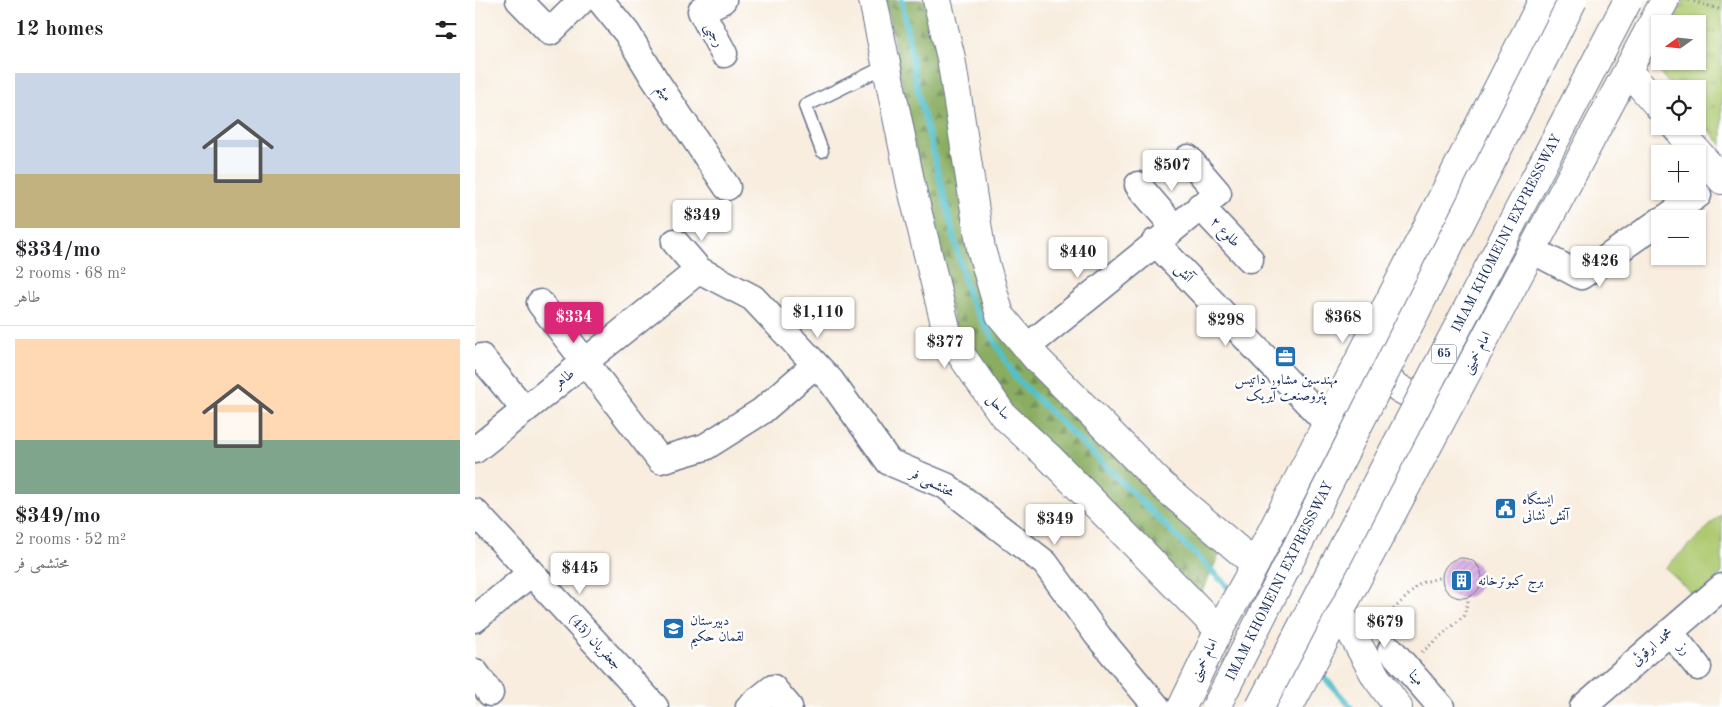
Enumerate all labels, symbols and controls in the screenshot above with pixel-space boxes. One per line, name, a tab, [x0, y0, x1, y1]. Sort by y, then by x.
north arrow	[1651, 15, 1706, 70]
map controls	[1651, 15, 1706, 265]
icon: filters	[432, 16, 460, 44]
text: 12 homes	[15, 19, 103, 40]
street label: رجبی	[698, 21, 726, 51]
button: locate	[1651, 80, 1706, 135]
street label: میثم	[649, 82, 674, 107]
icon: home	[193, 106, 283, 196]
street label: IMAM KHOMEINI EXPRESSWAY	[1449, 132, 1564, 335]
button: +	[1651, 145, 1706, 200]
pin: $507	[1142, 150, 1202, 192]
text: $507	[1153, 158, 1191, 174]
pin: $349	[672, 200, 732, 242]
text: $349	[683, 208, 721, 224]
button: −	[1651, 210, 1706, 265]
street label: طلوع ۲	[1205, 214, 1242, 253]
pin: $440	[1048, 236, 1108, 279]
text: $334/mo	[15, 240, 101, 261]
text: $440	[1059, 245, 1097, 261]
pin: $426	[1570, 246, 1630, 288]
text: $426	[1581, 254, 1619, 270]
street label: آتش	[1171, 260, 1199, 288]
text: 2 rooms · 68 m²	[15, 266, 126, 282]
text: طاهر	[15, 290, 40, 306]
pin: $1,110	[777, 296, 859, 339]
pin: $334	[544, 302, 604, 344]
pin: $368	[1313, 302, 1373, 344]
pin: $298	[1196, 304, 1256, 347]
text: $1,110	[793, 305, 843, 321]
text: $334	[555, 310, 593, 326]
text: $368	[1324, 310, 1362, 326]
text: $298	[1207, 313, 1245, 329]
pin: $377	[915, 326, 975, 369]
street label: امام خمینی	[1460, 330, 1498, 379]
text: $377	[926, 335, 964, 351]
road number: 65	[1431, 344, 1457, 364]
office icon: مهندسین مشاور داتیس پتروصنعت آیریک	[1274, 345, 1298, 369]
street label: طاهر	[549, 367, 578, 393]
icon: home	[193, 371, 283, 461]
place label: مهندسین مشاور داتیس پتروصنعت آیریک	[1235, 373, 1337, 406]
street label: ساحل	[982, 391, 1013, 424]
street label: محتشمی فر	[905, 465, 957, 502]
street label: IMAM KHOMEINI EXPRESSWAY	[1223, 479, 1336, 683]
place label: ایستگاه آتش نشانی	[1522, 490, 1571, 525]
public building icon: ایستگاه آتش نشانی	[1494, 496, 1518, 520]
pin: $349	[1025, 504, 1085, 546]
text: $349/mo	[15, 506, 101, 527]
text: $349	[1036, 512, 1074, 528]
text: 2 rooms · 52 m²	[15, 532, 126, 548]
pin: $445	[550, 552, 610, 595]
text: محتشمی فر	[15, 556, 69, 572]
text: $445	[561, 561, 599, 577]
building icon: برج کبوترخانه	[1450, 569, 1474, 593]
place label: برج کبوترخانه	[1478, 574, 1544, 593]
pin: $679	[1355, 606, 1415, 649]
street label: جعفریان (45)	[565, 611, 624, 673]
place label: دبیرستان لقمان حکیم	[690, 614, 744, 650]
text: $679	[1366, 615, 1404, 631]
school or university icon: دبیرستان لقمان حکیم	[662, 617, 686, 641]
street label: محمد ابرقوئی	[1627, 624, 1676, 669]
street label: امام خمینی	[1188, 636, 1225, 686]
street label: رز	[1673, 639, 1693, 658]
street label: مینا	[1405, 668, 1426, 689]

